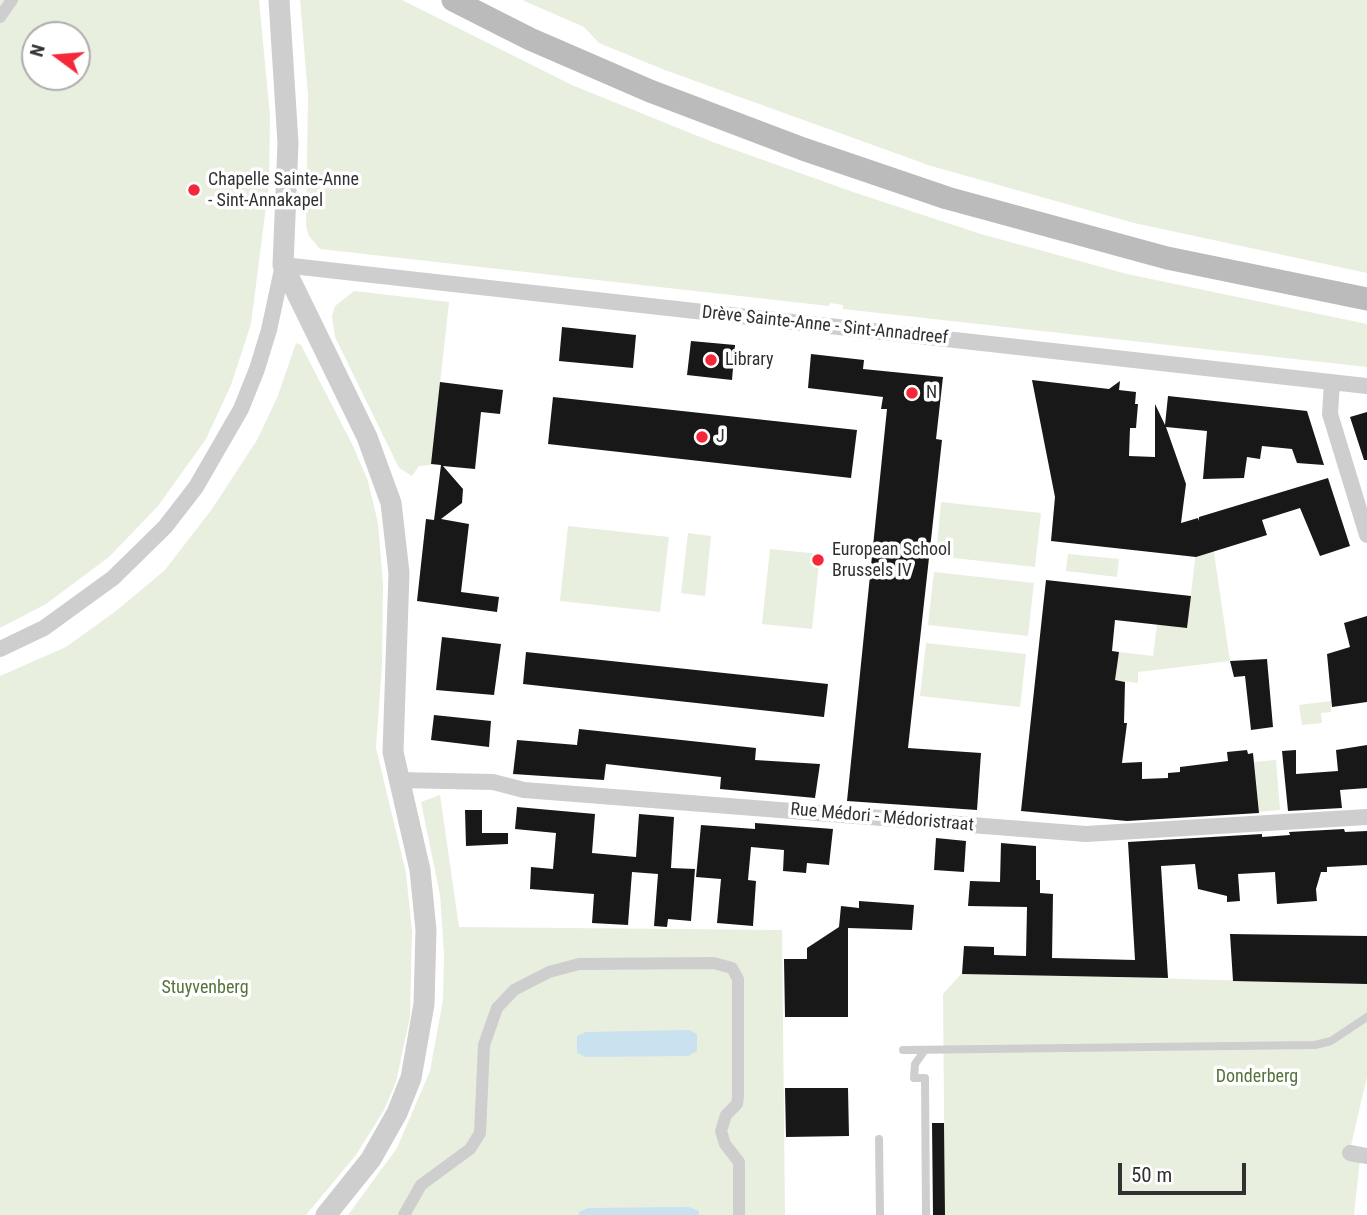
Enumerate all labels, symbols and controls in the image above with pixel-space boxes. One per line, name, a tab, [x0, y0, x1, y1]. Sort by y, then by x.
north arrow	[21, 21, 91, 91]
text: N	[25, 42, 50, 59]
place label: Chapelle Sainte-Anne - Sint-Annakapel	[208, 169, 359, 212]
marker: Chapelle Sainte-Anne - Sint-Annakapel	[186, 182, 202, 198]
street label: Drève Sainte-Anne - Sint-Annadreef	[701, 302, 949, 350]
place label: Library	[725, 349, 773, 371]
marker: Library	[703, 352, 719, 368]
place label: N	[926, 382, 937, 404]
marker: N	[904, 385, 920, 401]
place label: J	[716, 426, 725, 448]
marker: J	[694, 429, 710, 445]
place label: European School Brussels IV	[832, 539, 951, 582]
marker: European School Brussels IV	[810, 552, 826, 568]
street label: Rue Médori - Médoristraat	[789, 799, 975, 837]
park label: Stuyvenberg	[161, 977, 249, 999]
park label: Donderberg	[1216, 1066, 1298, 1088]
scale bar	[1122, 1148, 1250, 1192]
text: 50 m	[1131, 1163, 1172, 1187]

